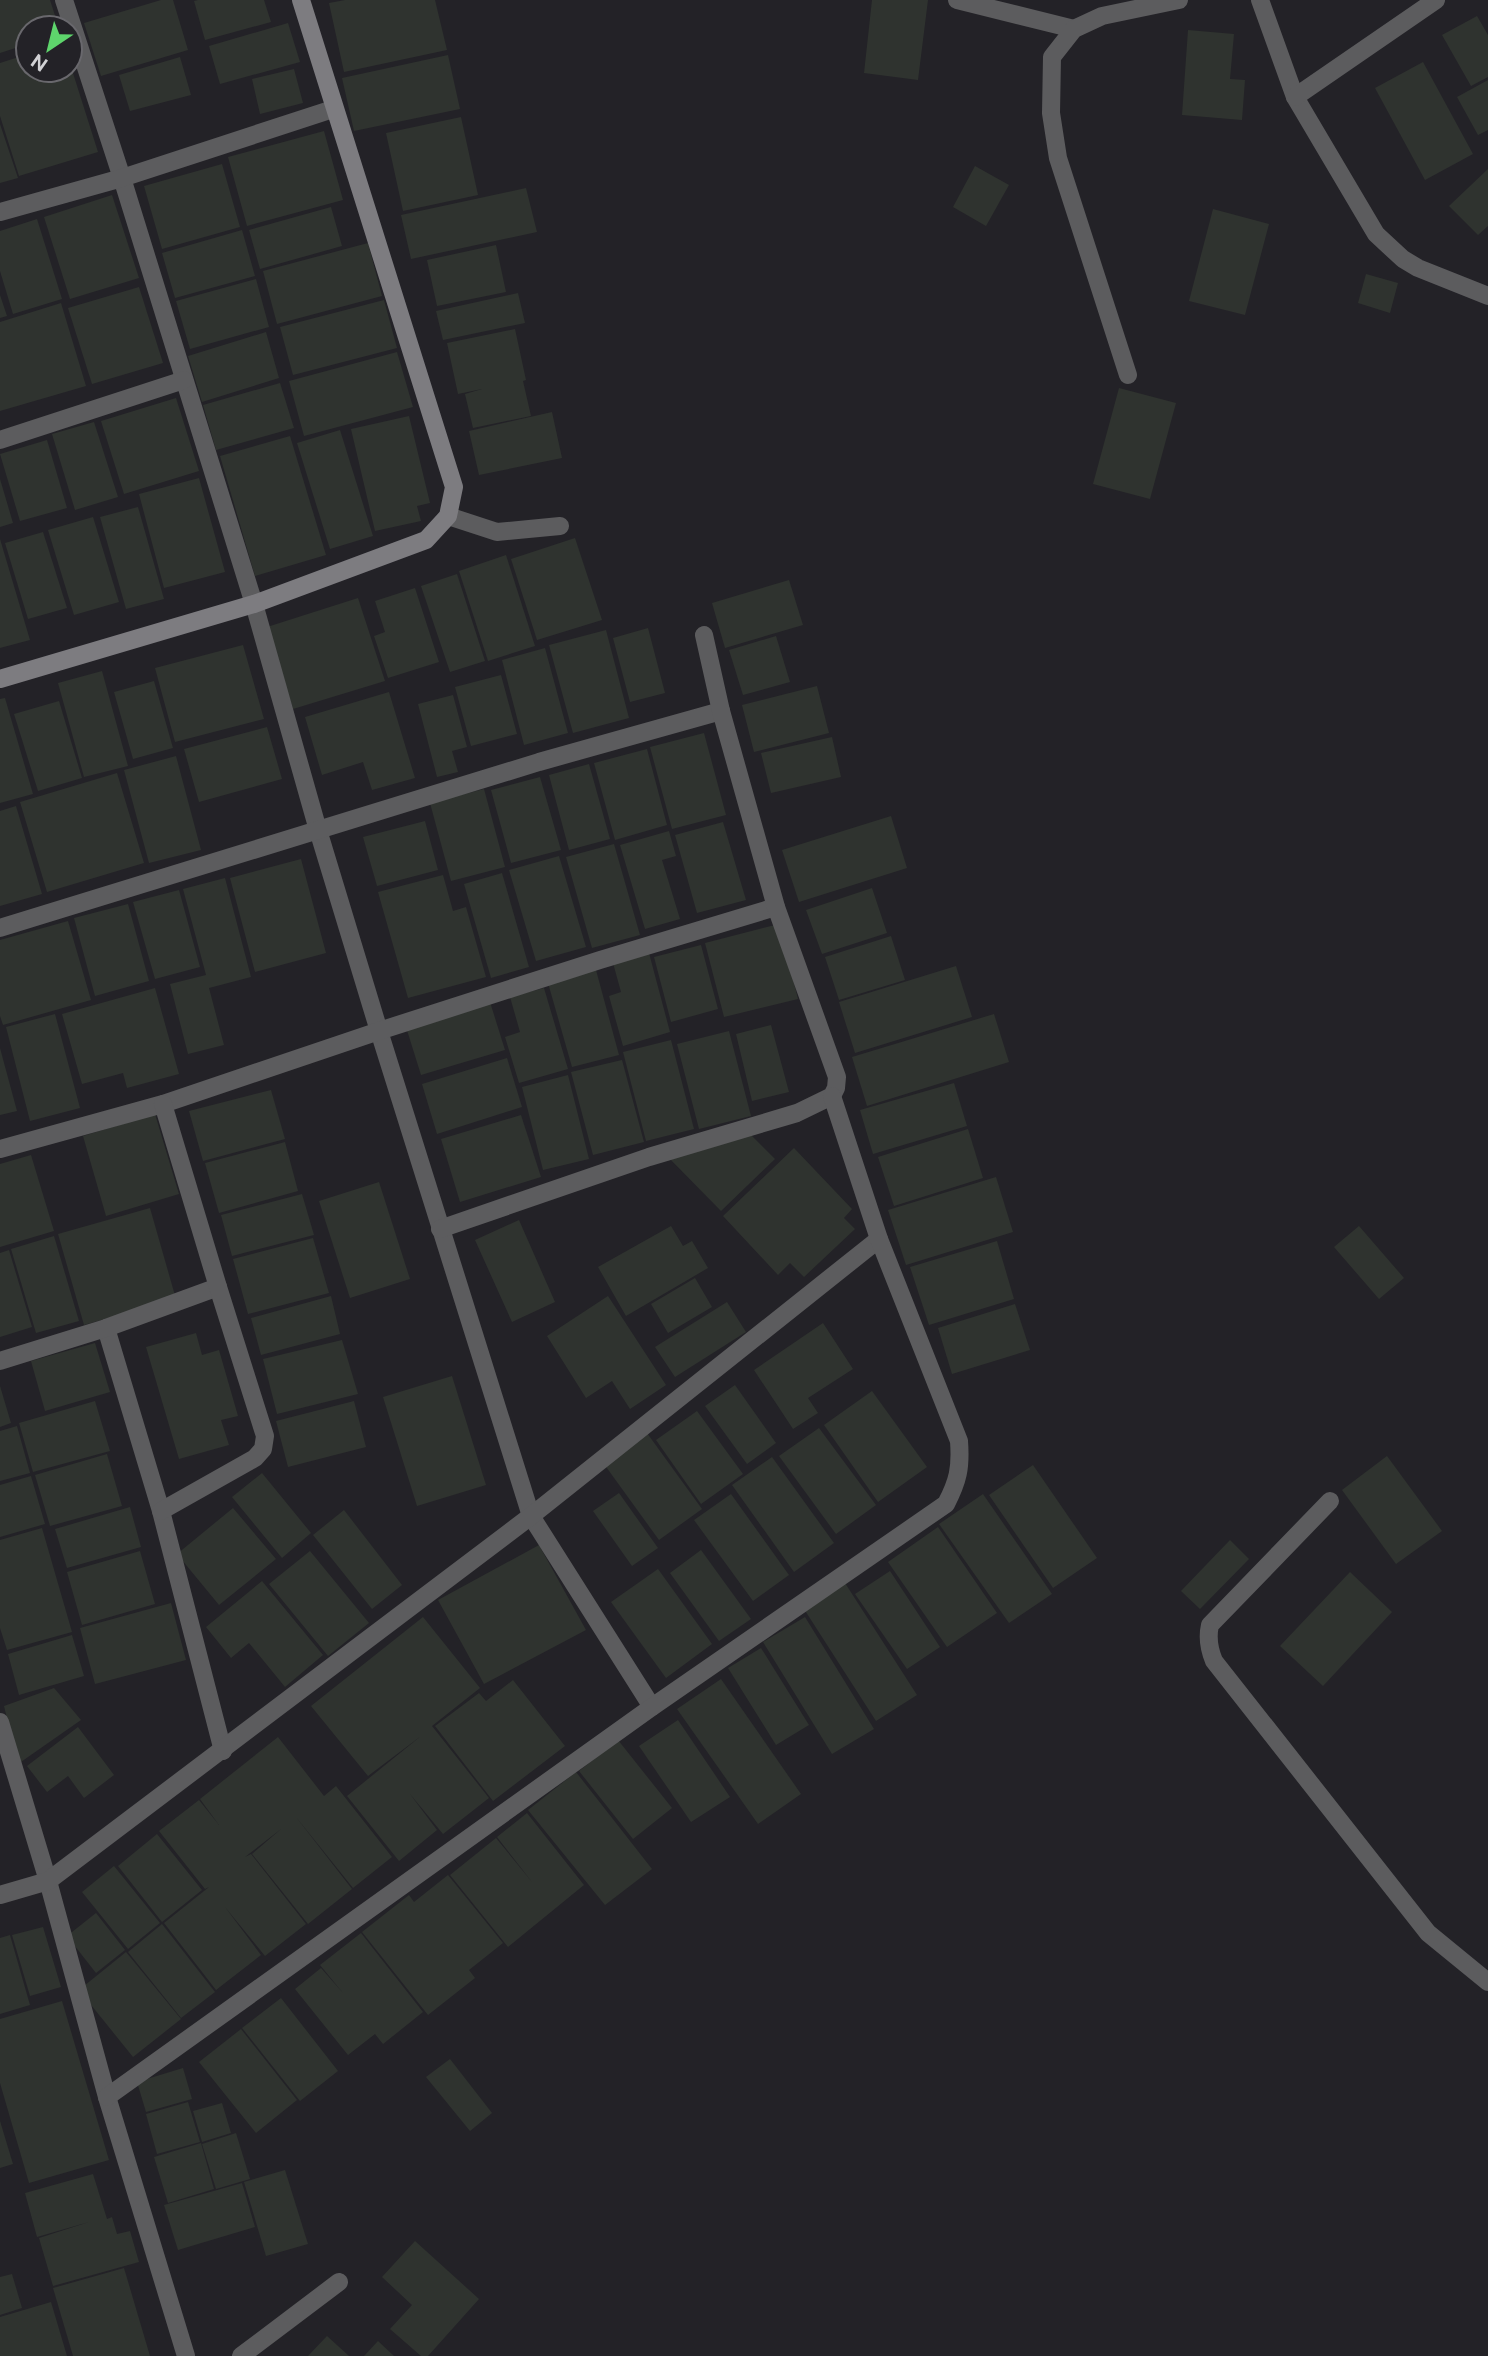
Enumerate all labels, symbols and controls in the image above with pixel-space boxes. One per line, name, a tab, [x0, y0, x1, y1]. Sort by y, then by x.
north arrow	[14, 14, 84, 84]
text: N	[27, 50, 52, 76]

